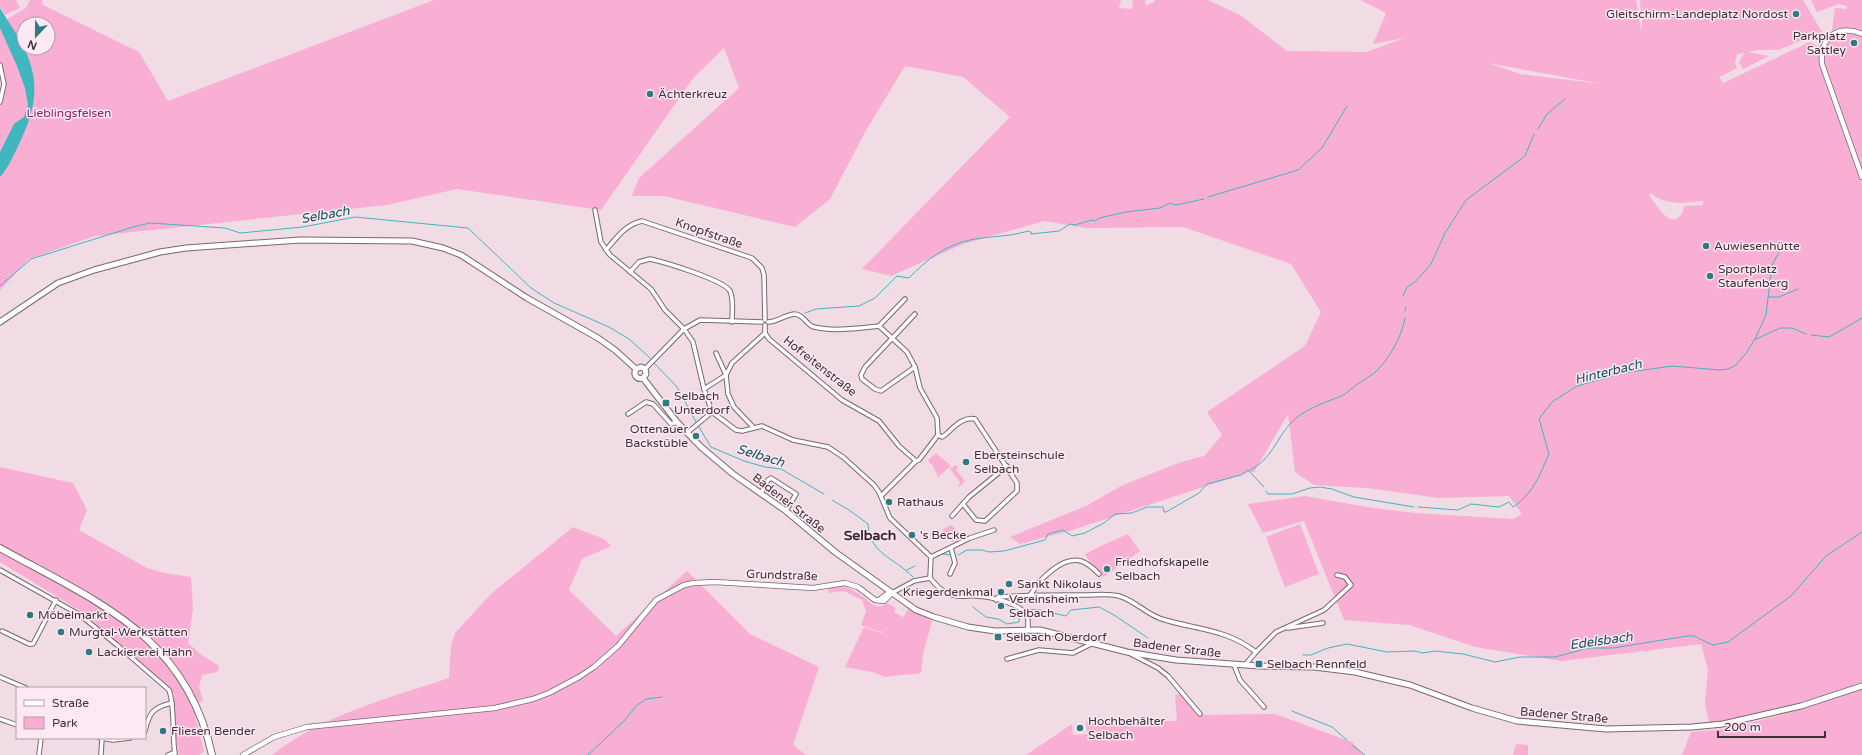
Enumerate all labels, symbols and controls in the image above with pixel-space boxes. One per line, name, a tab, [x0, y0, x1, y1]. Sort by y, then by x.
place label: Gleitschirm-Landeplatz Nordost	[1606, 7, 1788, 21]
marker: Gleitschirm-Landeplatz Nordost	[1791, 9, 1801, 19]
north arrow	[16, 16, 56, 56]
place label: Parkplatz Sattley	[1793, 29, 1847, 57]
text: N	[26, 37, 39, 52]
marker: Parkplatz Sattley	[1849, 38, 1859, 48]
place label: Ächterkreuz	[658, 87, 727, 101]
marker: Ächterkreuz	[645, 89, 655, 99]
park label: Lieblingsfelsen	[27, 106, 111, 120]
water label: Selbach	[300, 203, 352, 227]
street label: Knopfstraße	[673, 215, 745, 251]
place label: Auwiesenhütte	[1714, 239, 1800, 253]
marker: Auwiesenhütte	[1701, 241, 1711, 251]
place label: Sportplatz Staufenberg	[1718, 262, 1788, 290]
marker: Sportplatz Staufenberg	[1705, 271, 1715, 281]
street label: Hofreitenstraße	[781, 333, 860, 399]
water label: Hinterbach	[1573, 356, 1644, 388]
place label: Selbach Unterdorf	[674, 389, 730, 417]
marker: Selbach Unterdorf	[661, 398, 671, 408]
place label: Ottenauer Backstüble	[625, 422, 688, 450]
marker: Ottenauer Backstüble	[691, 431, 701, 441]
water label: Selbach	[735, 441, 787, 471]
place label: Ebersteinschule Selbach	[974, 448, 1065, 476]
marker: Ebersteinschule Selbach	[961, 457, 971, 467]
street label: Badener Straße	[750, 470, 828, 536]
place label: Rathaus	[897, 495, 944, 509]
marker: Rathaus	[884, 497, 894, 507]
district label: Selbach	[844, 527, 896, 544]
place label: 's Becke	[920, 528, 966, 542]
marker: 's Becke	[907, 530, 917, 540]
place label: Friedhofskapelle Selbach	[1115, 555, 1209, 583]
marker: Friedhofskapelle Selbach	[1102, 564, 1112, 574]
street label: Grundstraße	[746, 567, 818, 583]
place label: Sankt Nikolaus	[1017, 577, 1102, 591]
marker: Sankt Nikolaus	[1004, 579, 1014, 589]
place label: Kriegerdenkmal	[903, 585, 993, 599]
marker: Kriegerdenkmal	[996, 587, 1006, 597]
place label: Vereinsheim Selbach	[1009, 592, 1079, 620]
marker: Vereinsheim Selbach	[996, 601, 1006, 611]
place label: Möbelmarkt	[38, 608, 108, 622]
marker: Möbelmarkt	[25, 610, 35, 620]
place label: Murgtal-Werkstätten	[69, 625, 188, 639]
marker: Murgtal-Werkstätten	[56, 627, 66, 637]
water label: Edelsbach	[1569, 628, 1635, 653]
place label: Selbach Oberdorf	[1006, 630, 1107, 644]
marker: Selbach Oberdorf	[993, 632, 1003, 642]
street label: Badener Straße	[1132, 636, 1222, 660]
place label: Lackiererei Hahn	[97, 645, 192, 659]
marker: Lackiererei Hahn	[84, 647, 94, 657]
place label: Selbach Rennfeld	[1267, 657, 1367, 671]
marker: Selbach Rennfeld	[1254, 659, 1264, 669]
legend	[16, 687, 146, 739]
text: Straße	[52, 696, 89, 710]
street label: Badener Straße	[1519, 704, 1609, 726]
scale bar	[1718, 713, 1825, 739]
place label: Hochbehälter Selbach	[1088, 714, 1166, 742]
text: Park	[52, 716, 78, 730]
text: 200 m	[1724, 720, 1761, 734]
marker: Hochbehälter Selbach	[1075, 723, 1085, 733]
place label: Fliesen Bender	[171, 724, 256, 738]
marker: Fliesen Bender	[158, 726, 168, 736]

